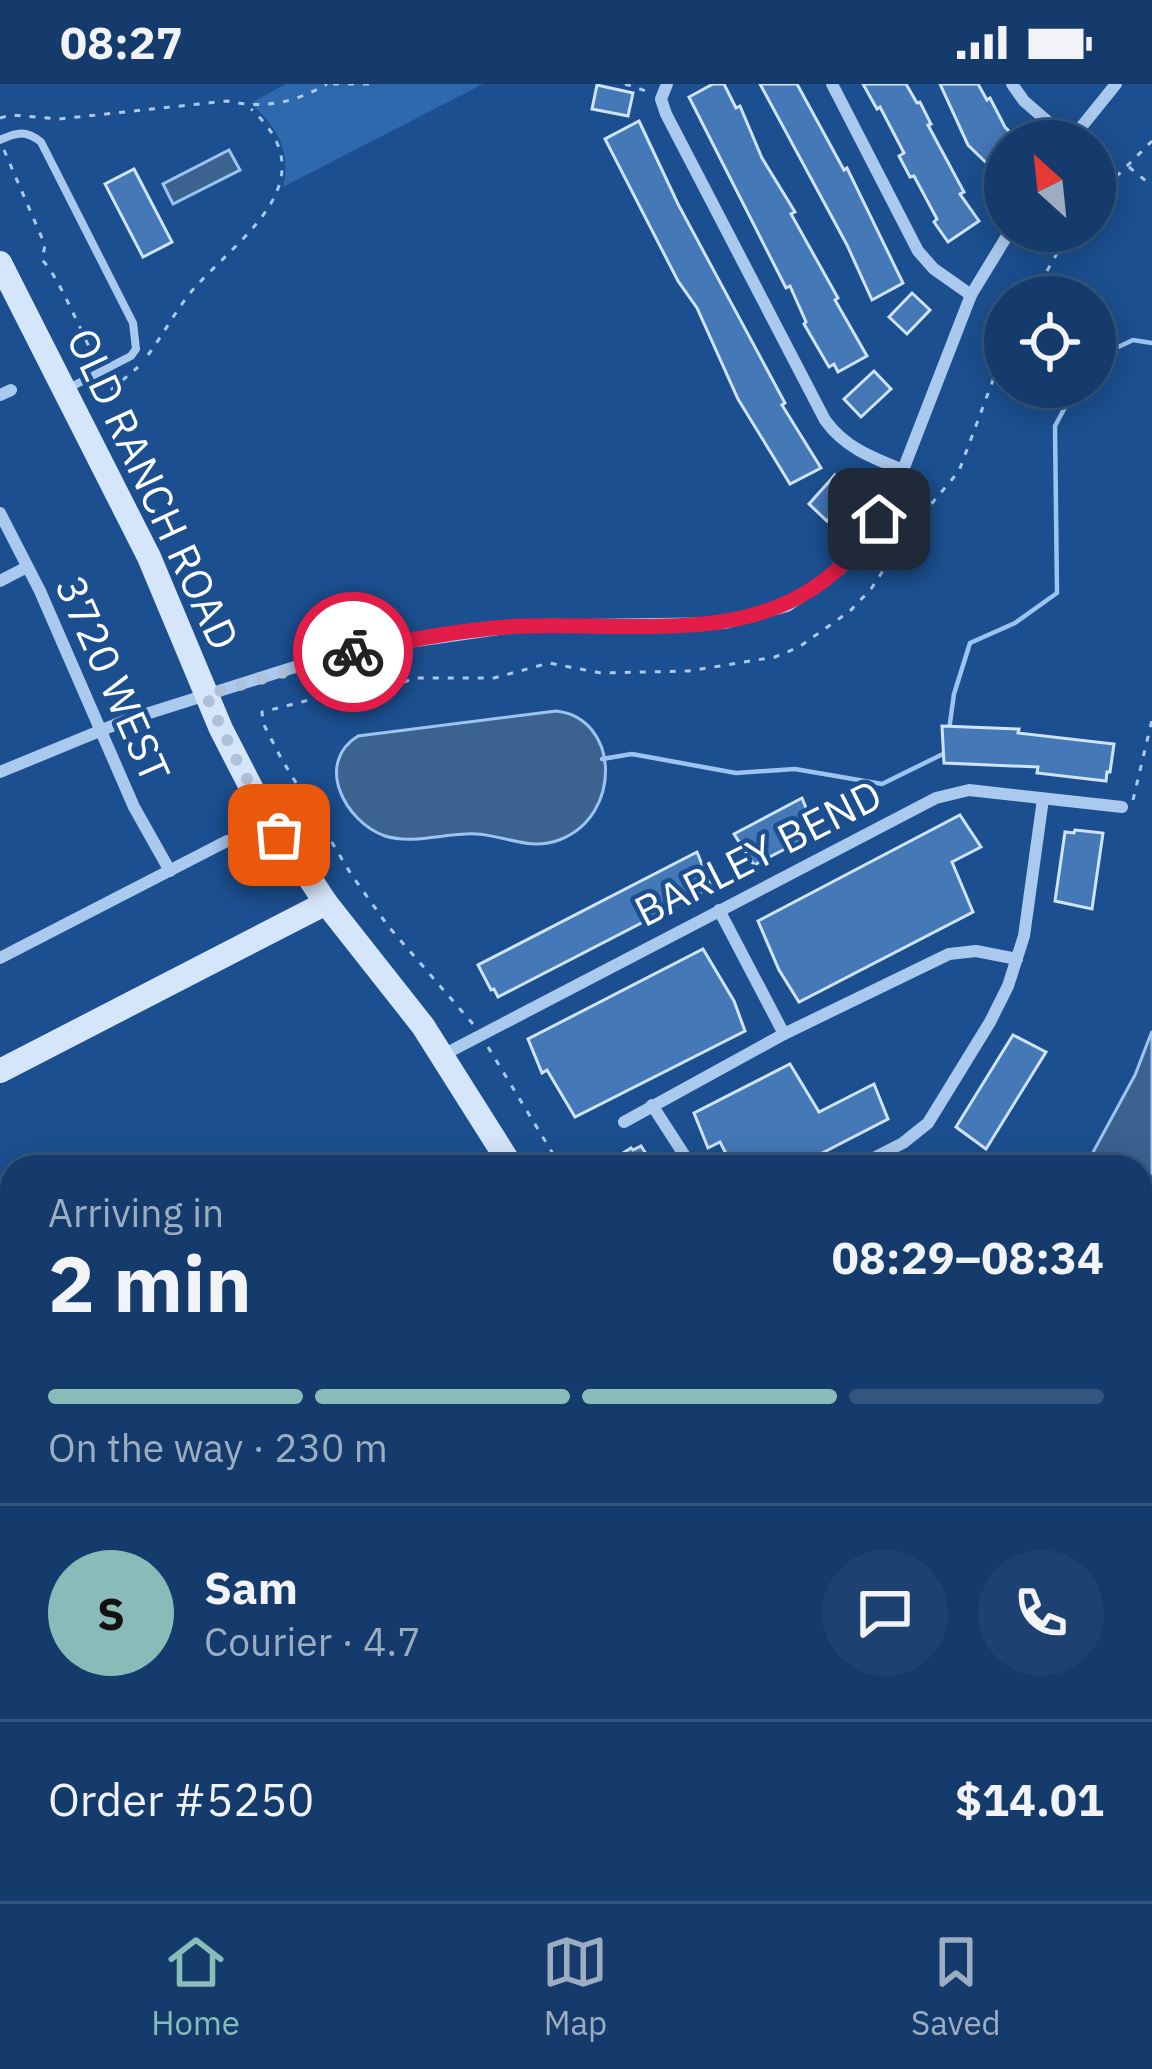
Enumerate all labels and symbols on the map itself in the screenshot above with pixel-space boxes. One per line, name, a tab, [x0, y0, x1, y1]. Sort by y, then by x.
north arrow	[984, 120, 1116, 252]
street label: OLD RANCH ROAD	[55, 319, 252, 658]
pin	[828, 468, 930, 570]
street label: 3720 WEST	[43, 567, 183, 791]
courier	[293, 592, 413, 712]
street label: BARLEY BEND	[625, 767, 891, 938]
pin	[228, 784, 330, 886]

